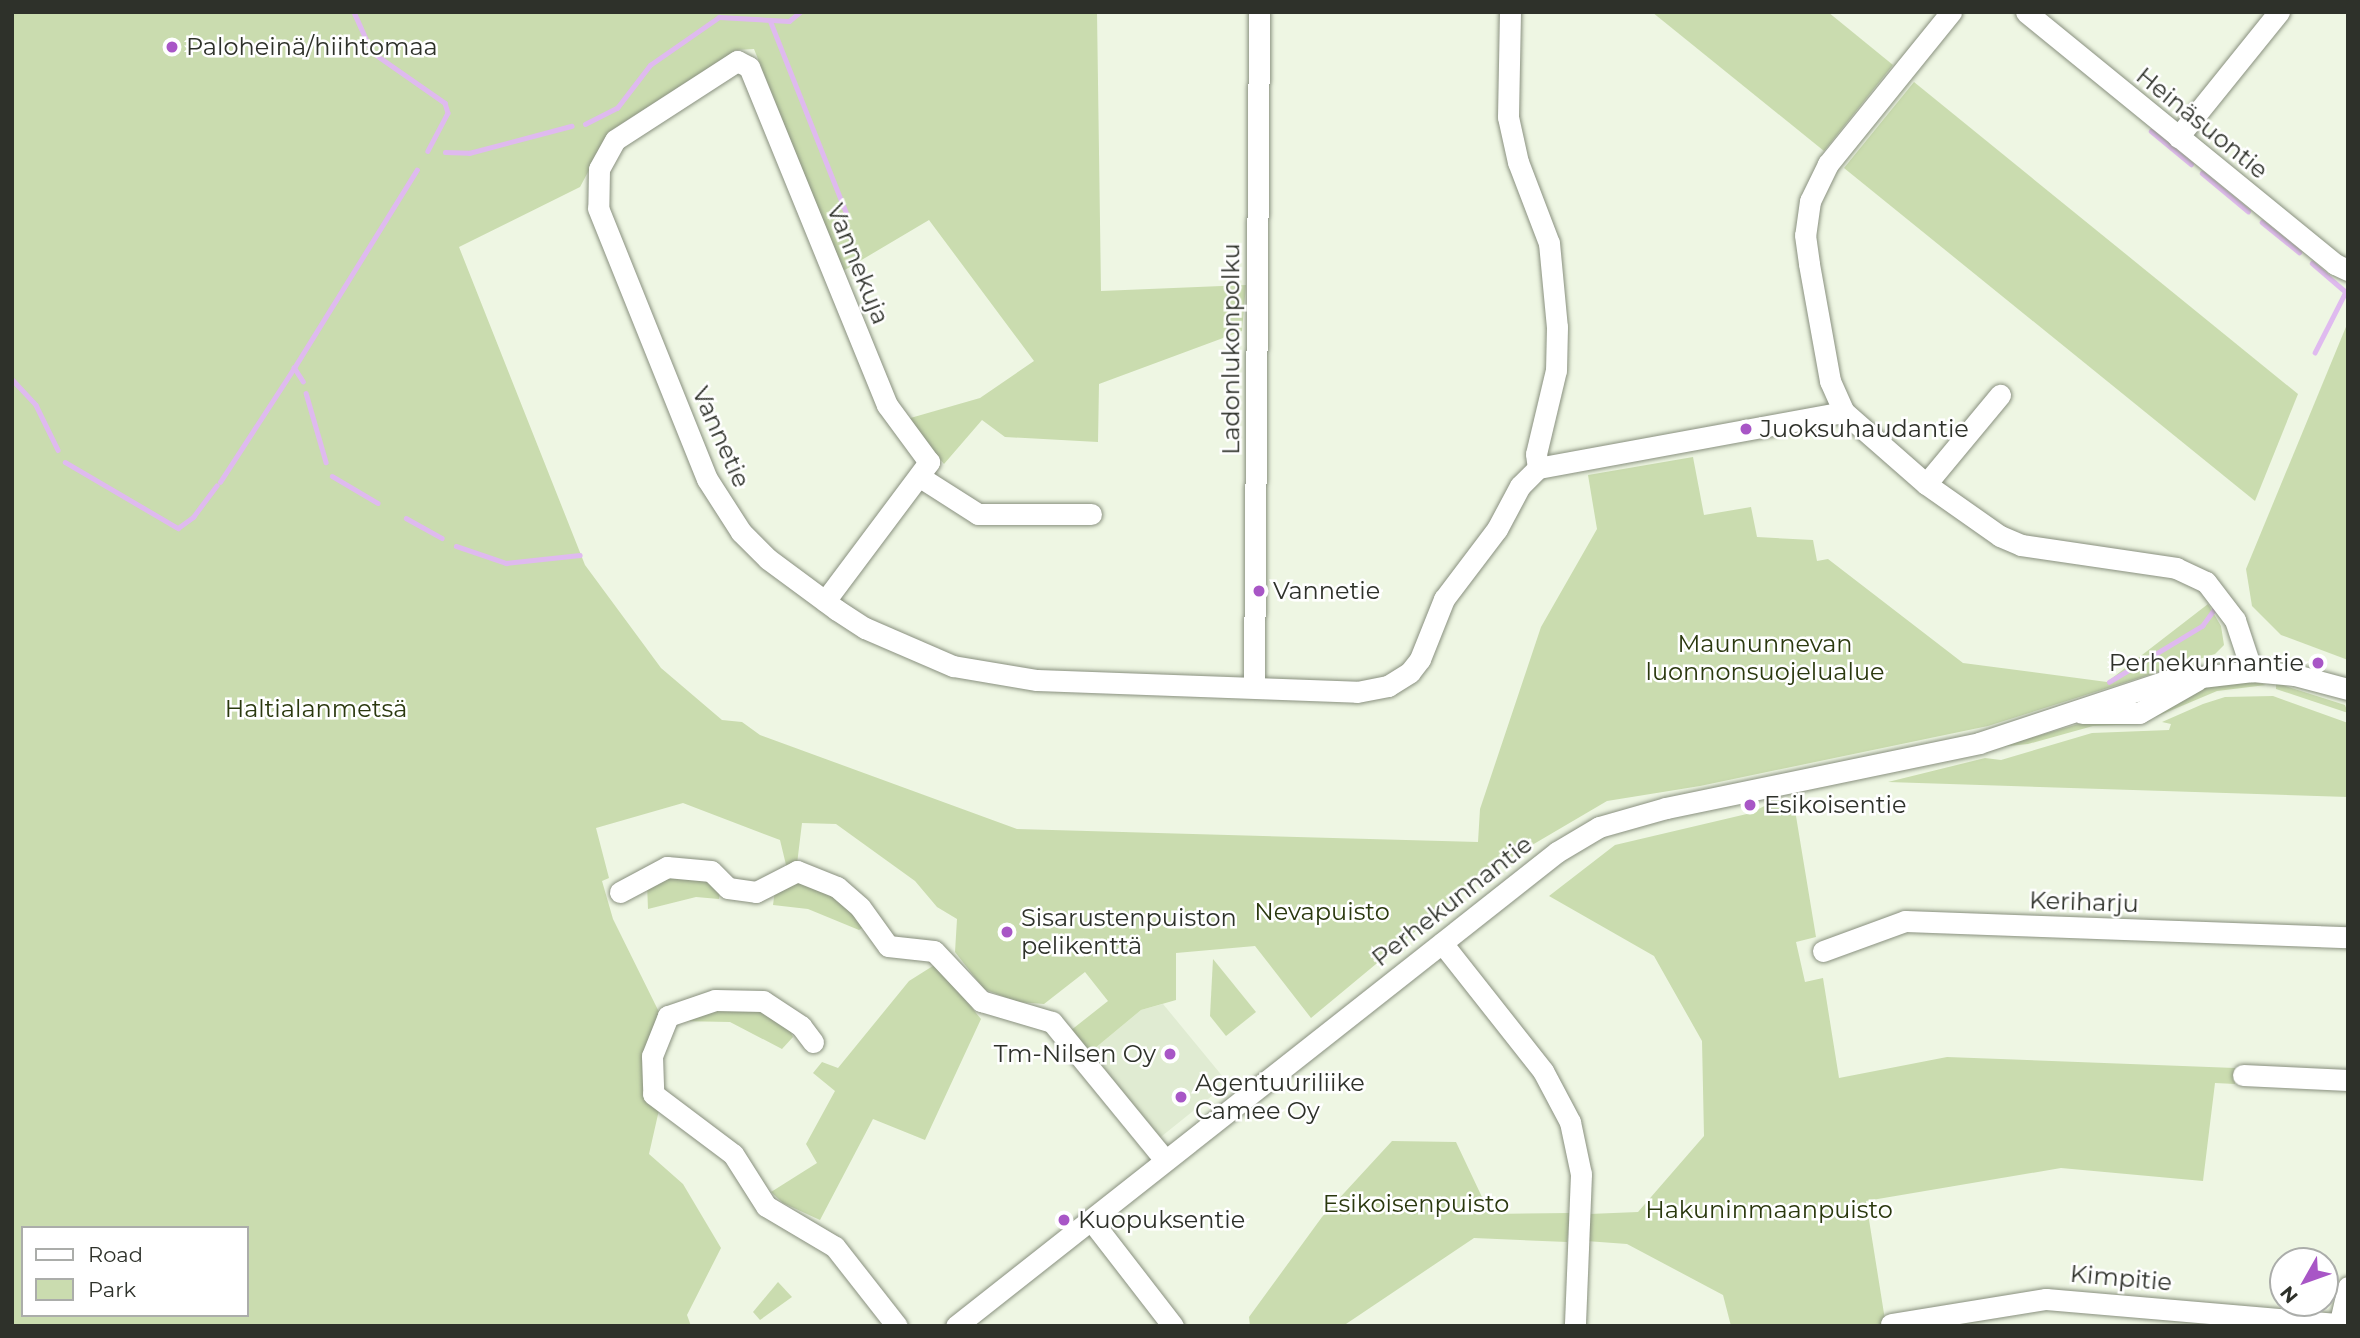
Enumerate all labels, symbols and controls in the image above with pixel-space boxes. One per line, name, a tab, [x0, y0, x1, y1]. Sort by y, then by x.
place label: Paloheinä/hiihtomaa	[186, 33, 438, 61]
marker: Paloheinä/hiihtomaa	[164, 39, 180, 55]
street label: Heinäsuontie	[2131, 61, 2273, 185]
street label: Vannekuja	[821, 199, 895, 329]
street label: Ladonlukonpolku	[1217, 243, 1245, 455]
street label: Vannetie	[686, 382, 756, 492]
place label: Juoksuhaudantie	[1760, 415, 1969, 443]
marker: Juoksuhaudantie	[1738, 421, 1754, 437]
place label: Vannetie	[1273, 577, 1380, 605]
marker: Vannetie	[1251, 583, 1267, 599]
park label: Maununnevan luonnonsuojelualue	[1645, 630, 1885, 686]
place label: Perhekunnantie	[2109, 649, 2304, 677]
marker: Perhekunnantie	[2310, 655, 2326, 671]
park label: Haltialanmetsä	[225, 695, 407, 723]
place label: Esikoisentie	[1764, 791, 1907, 819]
marker: Esikoisentie	[1742, 797, 1758, 813]
street label: Perhekunnantie	[1366, 830, 1538, 972]
street label: Keriharju	[2029, 886, 2139, 918]
park label: Nevapuisto	[1254, 898, 1390, 926]
place label: Sisarustenpuiston pelikenttä	[1021, 904, 1237, 960]
marker: Sisarustenpuiston pelikenttä	[999, 924, 1015, 940]
place label: Tm-Nilsen Oy	[994, 1040, 1156, 1068]
marker: Tm-Nilsen Oy	[1162, 1046, 1178, 1062]
place label: Agentuuriliike Camee Oy	[1195, 1069, 1365, 1125]
marker: Agentuuriliike Camee Oy	[1173, 1089, 1189, 1105]
park label: Esikoisenpuisto	[1323, 1190, 1509, 1218]
park label: Hakuninmaanpuisto	[1645, 1196, 1893, 1224]
place label: Kuopuksentie	[1078, 1206, 1245, 1234]
marker: Kuopuksentie	[1056, 1212, 1072, 1228]
legend	[21, 1226, 248, 1317]
text: Road	[88, 1242, 143, 1267]
north arrow	[2269, 1247, 2339, 1317]
street label: Kimpitie	[2069, 1259, 2173, 1297]
text: Park	[88, 1277, 136, 1302]
text: N	[2275, 1281, 2303, 1308]

